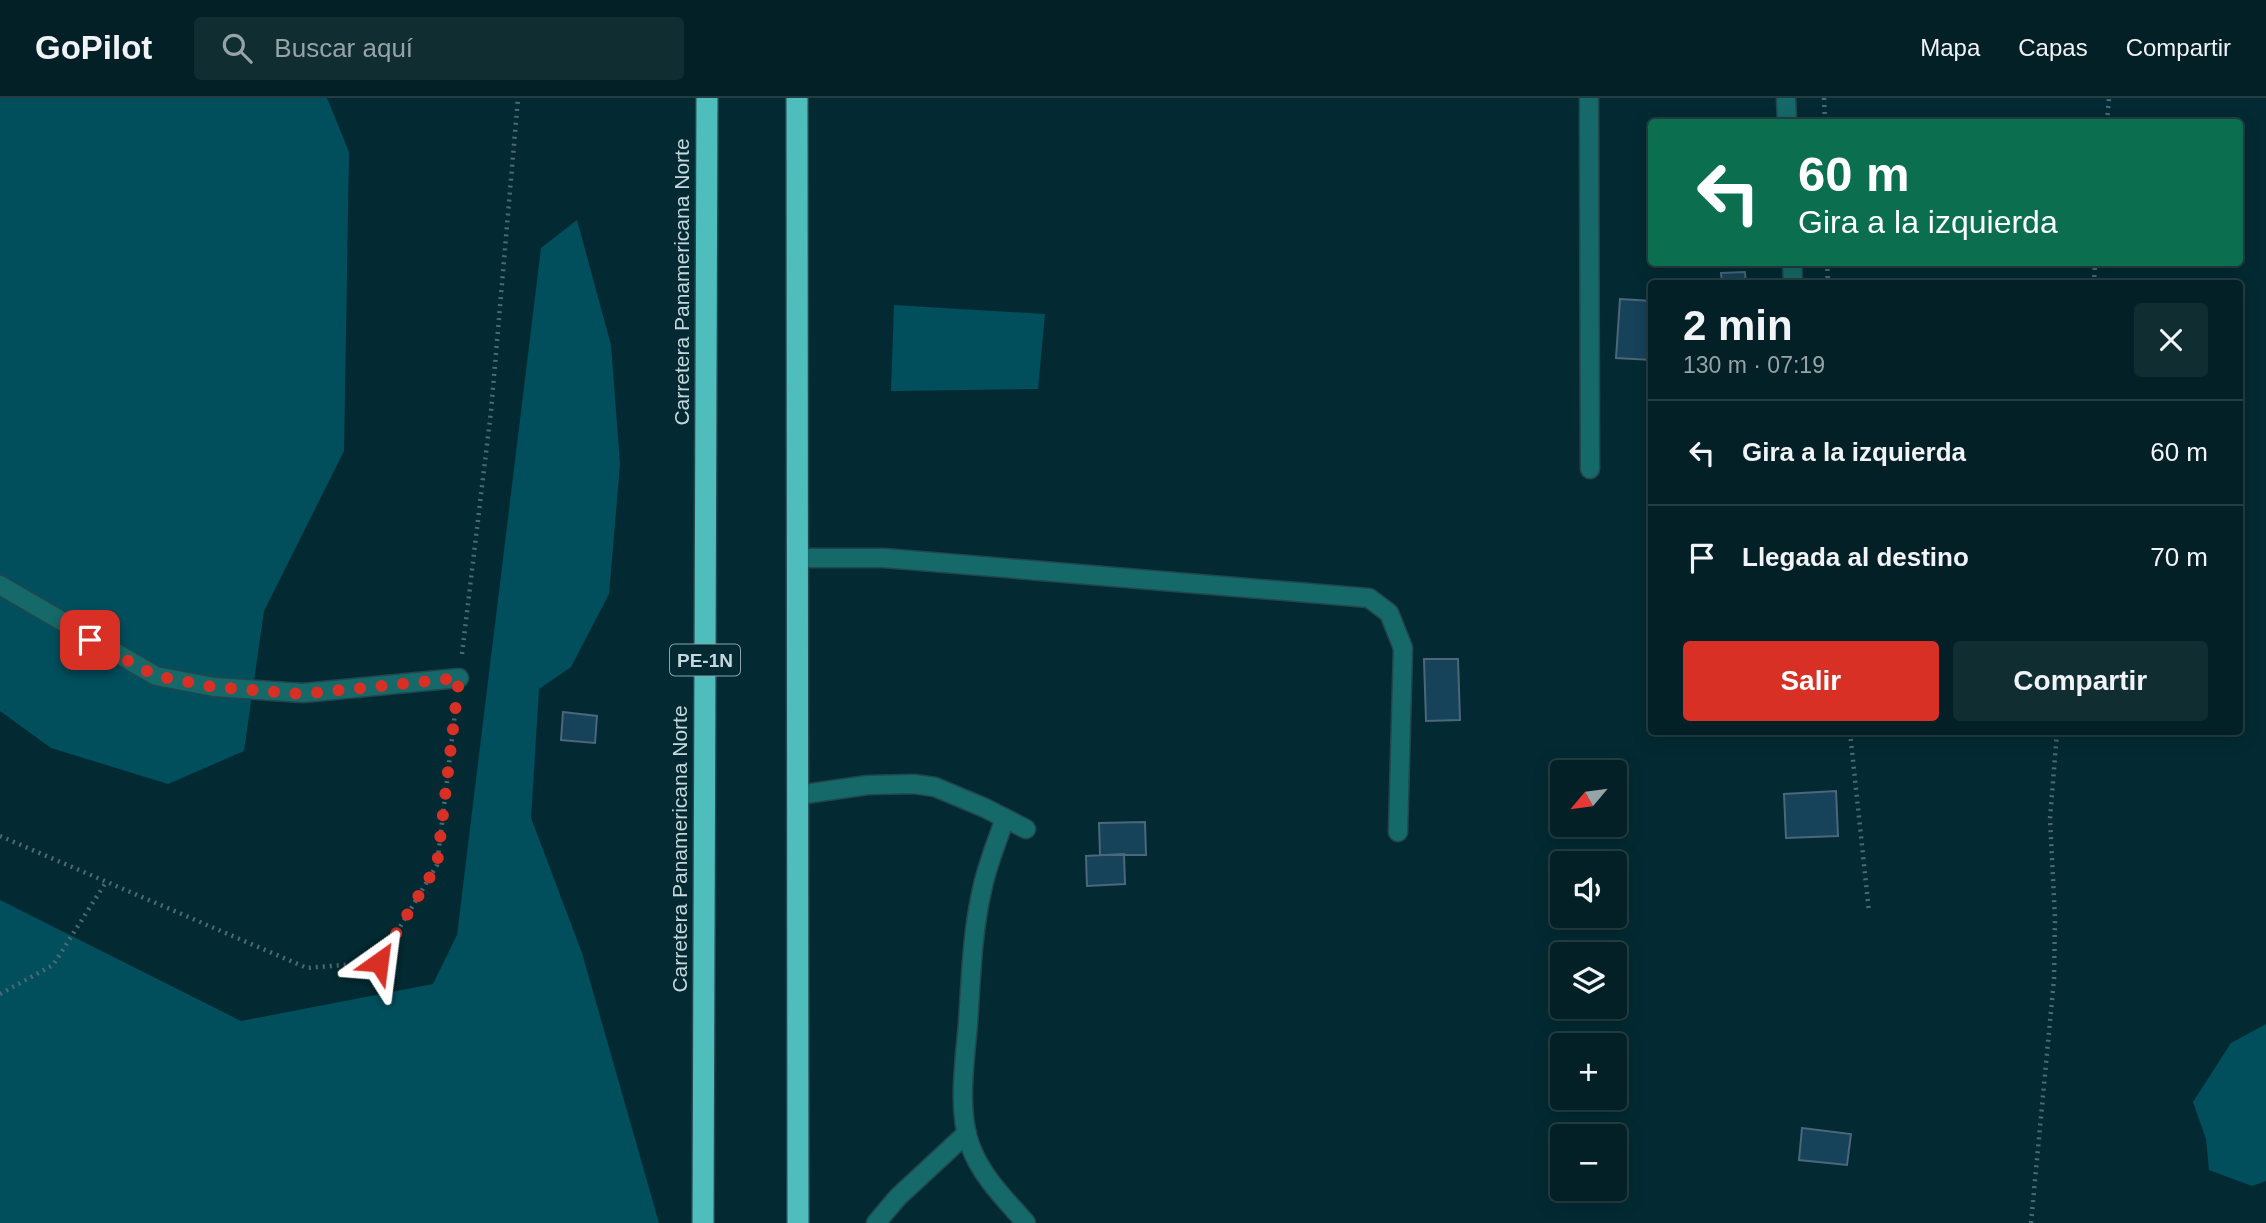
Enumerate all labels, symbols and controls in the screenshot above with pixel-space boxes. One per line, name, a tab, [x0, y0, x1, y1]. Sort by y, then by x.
search box	[194, 17, 684, 80]
text: GoPilot	[35, 29, 152, 66]
icon: search	[218, 29, 256, 67]
text: Buscar aquí	[274, 33, 413, 63]
text: Mapa	[1920, 34, 1980, 61]
text: Capas	[2018, 34, 2088, 61]
text: Compartir	[2126, 34, 2231, 61]
street label: Carretera Panamericana Norte	[670, 138, 693, 426]
icon: left	[1683, 147, 1774, 238]
text: 60 m	[1798, 147, 1910, 201]
text: Gira a la izquierda	[1798, 204, 2058, 240]
text: 2 min	[1683, 302, 1793, 349]
button: close	[2134, 303, 2208, 377]
text: 130 m · 07:19	[1683, 352, 1825, 378]
icon: left	[1683, 434, 1721, 472]
text: Gira a la izquierda	[1742, 437, 1966, 467]
text: 60 m	[2150, 437, 2208, 467]
icon: arrive	[1683, 539, 1721, 577]
text: Llegada al destino	[1742, 542, 1969, 572]
text: 70 m	[2150, 542, 2208, 572]
pin	[60, 610, 120, 670]
icon: arrive	[71, 621, 109, 659]
button: Salir	[1683, 641, 1939, 721]
button: Compartir	[1953, 641, 2208, 721]
road number: PE-1N	[670, 645, 740, 676]
street label: Carretera Panamericana Norte	[668, 705, 691, 993]
north arrow	[1550, 760, 1628, 836]
map controls	[1550, 760, 1627, 1201]
button: sound	[1550, 851, 1627, 928]
position arrow	[342, 925, 416, 999]
button: layers	[1550, 942, 1627, 1019]
button: +	[1550, 1033, 1627, 1110]
button: −	[1550, 1124, 1627, 1201]

